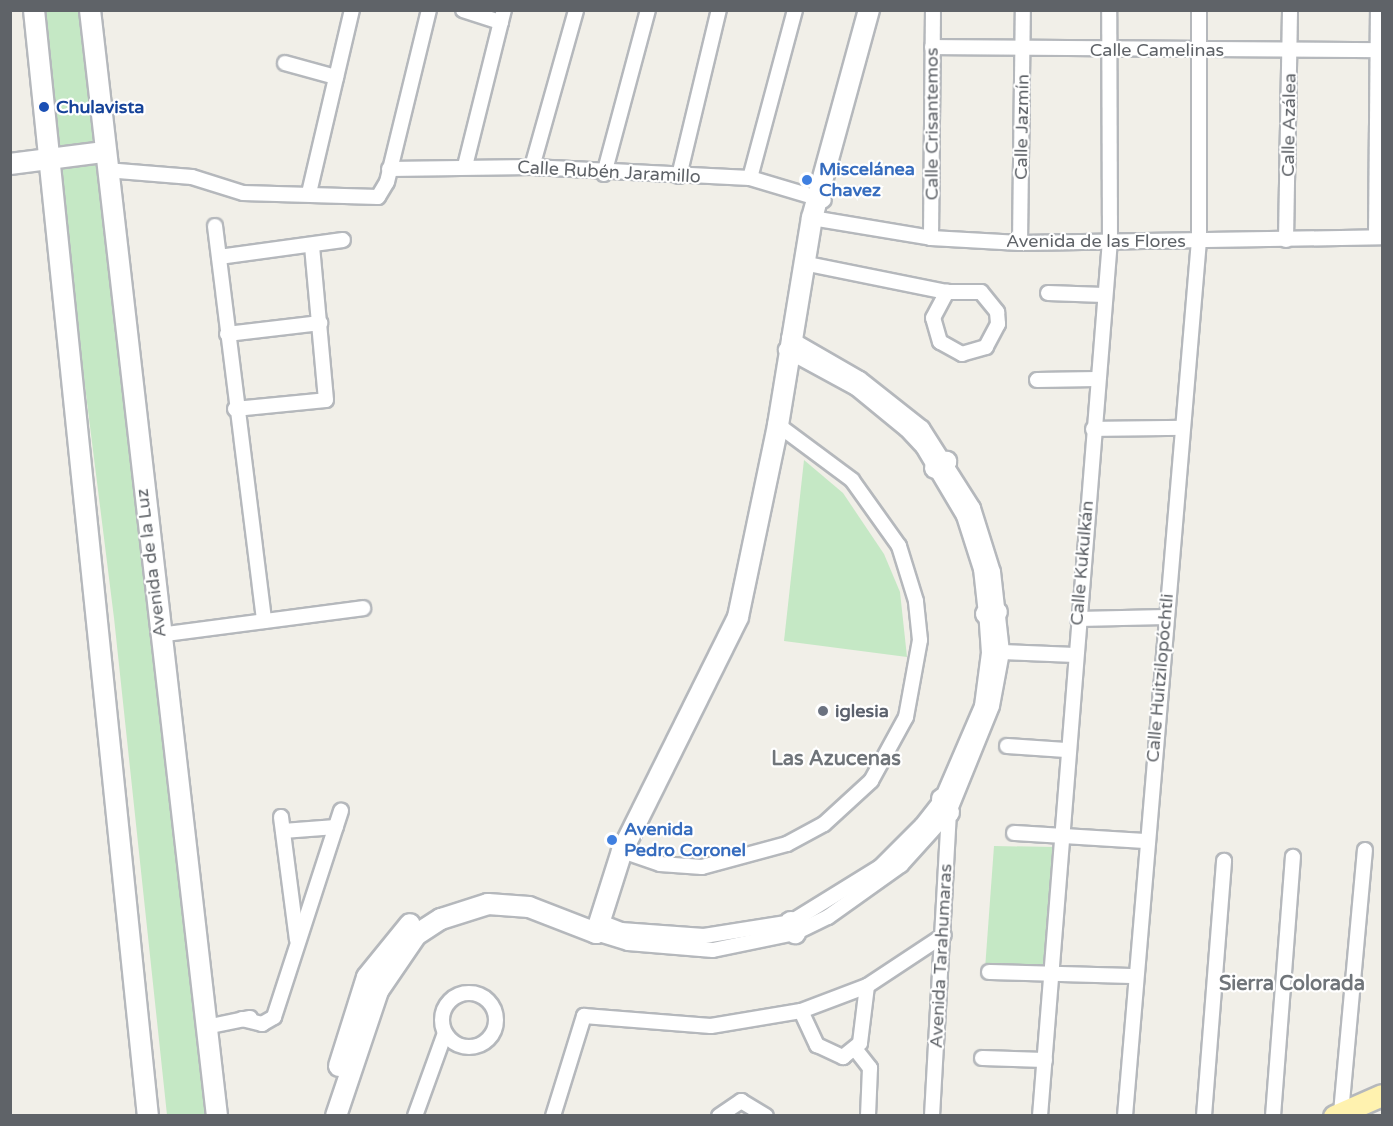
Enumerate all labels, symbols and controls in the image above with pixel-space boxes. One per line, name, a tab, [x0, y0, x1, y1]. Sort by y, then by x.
street label: Calle Camelinas	[1090, 39, 1224, 61]
street label: Calle Crisantemos	[921, 48, 943, 200]
street label: Calle Azálea	[1277, 73, 1301, 177]
street label: Calle Jazmín	[1010, 74, 1034, 180]
place label: Chulavista	[56, 96, 144, 118]
marker: Chulavista	[37, 100, 51, 114]
street label: Calle Rubén Jaramillo	[517, 156, 701, 188]
place label: Miscelánea Chavez	[819, 159, 915, 201]
marker: Miscelánea Chavez	[800, 173, 814, 187]
street label: Avenida de las Flores	[1006, 230, 1186, 252]
street label: Avenida de la Luz	[131, 487, 171, 639]
street label: Calle Kukulkán	[1066, 500, 1098, 626]
street label: Calle Huitzilopóchtli	[1142, 593, 1178, 763]
place label: iglesia	[835, 700, 889, 722]
marker: iglesia	[816, 704, 830, 718]
district label: Las Azucenas	[771, 747, 901, 771]
place label: Avenida Pedro Coronel	[624, 819, 746, 862]
marker: Avenida Pedro Coronel	[605, 833, 619, 847]
street label: Avenida Tarahumaras	[925, 863, 957, 1049]
district label: Sierra Colorada	[1219, 972, 1365, 996]

